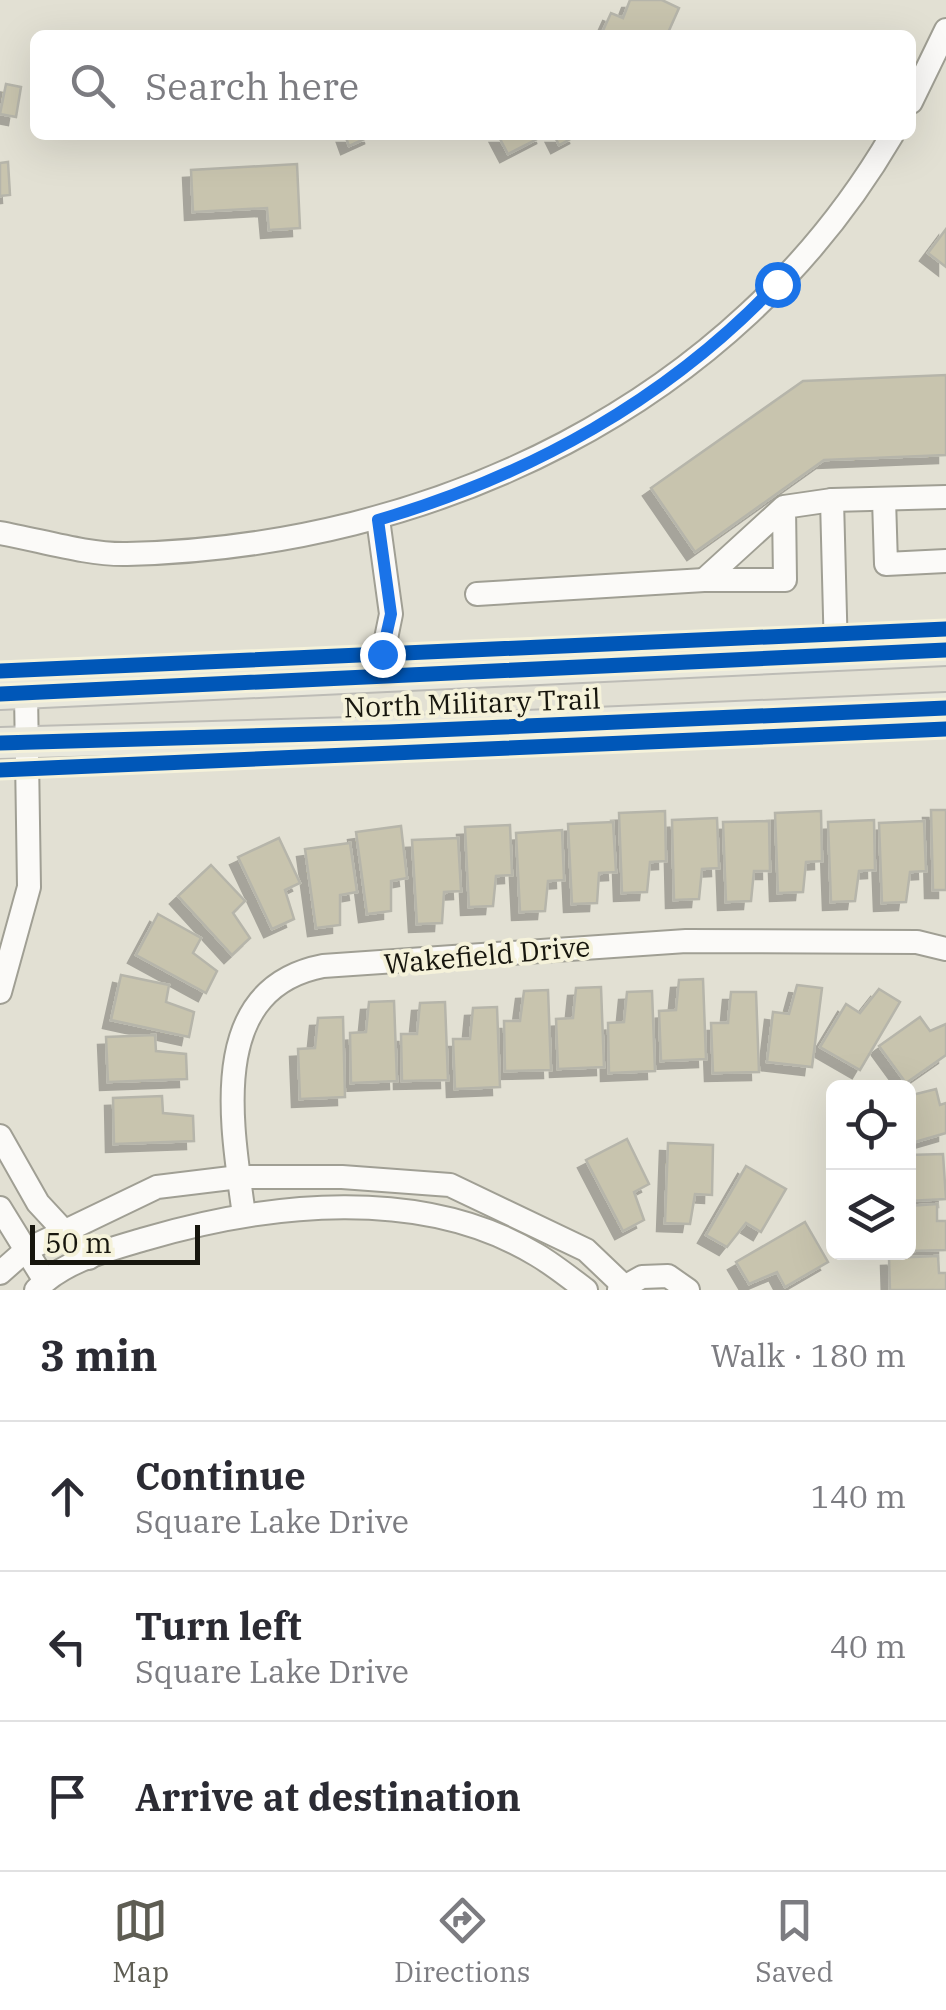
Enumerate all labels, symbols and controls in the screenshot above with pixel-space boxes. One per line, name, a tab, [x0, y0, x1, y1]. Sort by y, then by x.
search box	[30, 30, 916, 140]
icon: search	[65, 58, 120, 113]
text: Search here	[145, 61, 359, 110]
route start	[755, 262, 801, 308]
route end	[360, 632, 406, 678]
street label: North Military Trail	[343, 680, 601, 725]
street label: Wakefield Drive	[382, 927, 592, 982]
map controls	[826, 1080, 916, 1260]
button: locate	[826, 1080, 916, 1170]
button: layers	[826, 1170, 916, 1260]
scale bar	[30, 1220, 200, 1264]
text: 50 m	[45, 1224, 112, 1261]
text: 3 min	[40, 1328, 158, 1383]
text: Walk · 180 m	[710, 1334, 906, 1376]
text: Continue	[135, 1451, 306, 1500]
icon: ahead	[40, 1469, 95, 1524]
text: 140 m	[810, 1475, 906, 1517]
text: Square Lake Drive	[135, 1500, 409, 1542]
text: Turn left	[135, 1601, 302, 1650]
icon: left	[40, 1619, 95, 1674]
text: 40 m	[830, 1625, 906, 1667]
text: Square Lake Drive	[135, 1650, 409, 1692]
icon: arrive	[40, 1769, 95, 1824]
text: Arrive at destination	[135, 1772, 521, 1821]
tab: Map	[112, 1893, 169, 1990]
tab: Directions	[394, 1893, 530, 1990]
tab: Saved	[755, 1893, 834, 1990]

